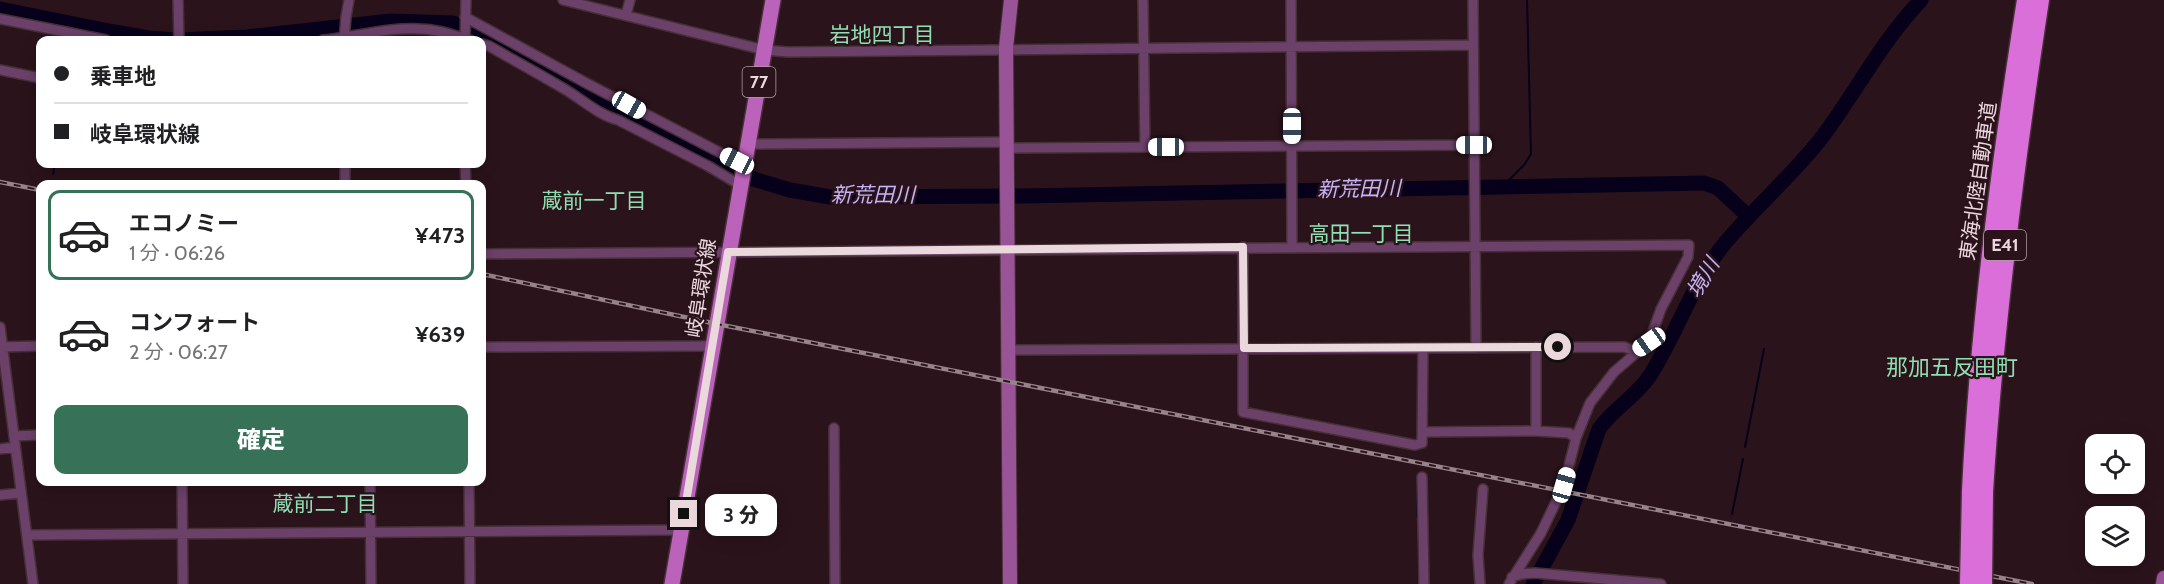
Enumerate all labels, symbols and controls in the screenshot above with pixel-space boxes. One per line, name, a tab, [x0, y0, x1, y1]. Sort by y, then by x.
district label: 岩地四丁目	[830, 22, 935, 47]
text: 乗車地	[90, 63, 156, 90]
road number: 77	[742, 67, 776, 97]
car	[609, 88, 649, 122]
street label: 東海北陸自動車道	[1955, 100, 2001, 262]
car	[1283, 108, 1301, 144]
text: 岐阜環状線	[90, 121, 200, 148]
car	[1456, 136, 1492, 154]
car	[1148, 138, 1184, 156]
car	[717, 145, 757, 177]
water label: 新荒田川	[1317, 175, 1403, 202]
water label: 新荒田川	[831, 182, 917, 207]
district label: 蔵前一丁目	[542, 188, 647, 213]
icon: car	[57, 208, 111, 262]
text: エコノミー	[129, 210, 239, 237]
district label: 高田一丁目	[1309, 221, 1414, 246]
text: ¥473	[415, 222, 465, 249]
road number: E41	[1984, 230, 2026, 260]
street label: 岐阜環状線	[681, 237, 721, 339]
text: 1 分 · 06:26	[129, 241, 225, 265]
water label: 境川	[1681, 252, 1725, 302]
icon: car	[57, 307, 111, 361]
text: コンフォート	[129, 309, 260, 336]
text: ¥639	[415, 321, 465, 348]
car	[1629, 324, 1669, 360]
route start	[1544, 333, 1571, 360]
text: 2 分 · 06:27	[129, 340, 228, 364]
district label: 那加五反田町	[1886, 354, 2018, 381]
button: 確定	[54, 405, 468, 474]
map controls	[2085, 434, 2145, 566]
button: locate	[2085, 434, 2145, 494]
car	[1550, 465, 1578, 505]
district label: 蔵前二丁目	[273, 491, 378, 516]
callout: 3 分	[705, 493, 777, 535]
route end	[670, 500, 697, 527]
text: 3 分	[723, 503, 759, 527]
button: layers	[2085, 506, 2145, 566]

